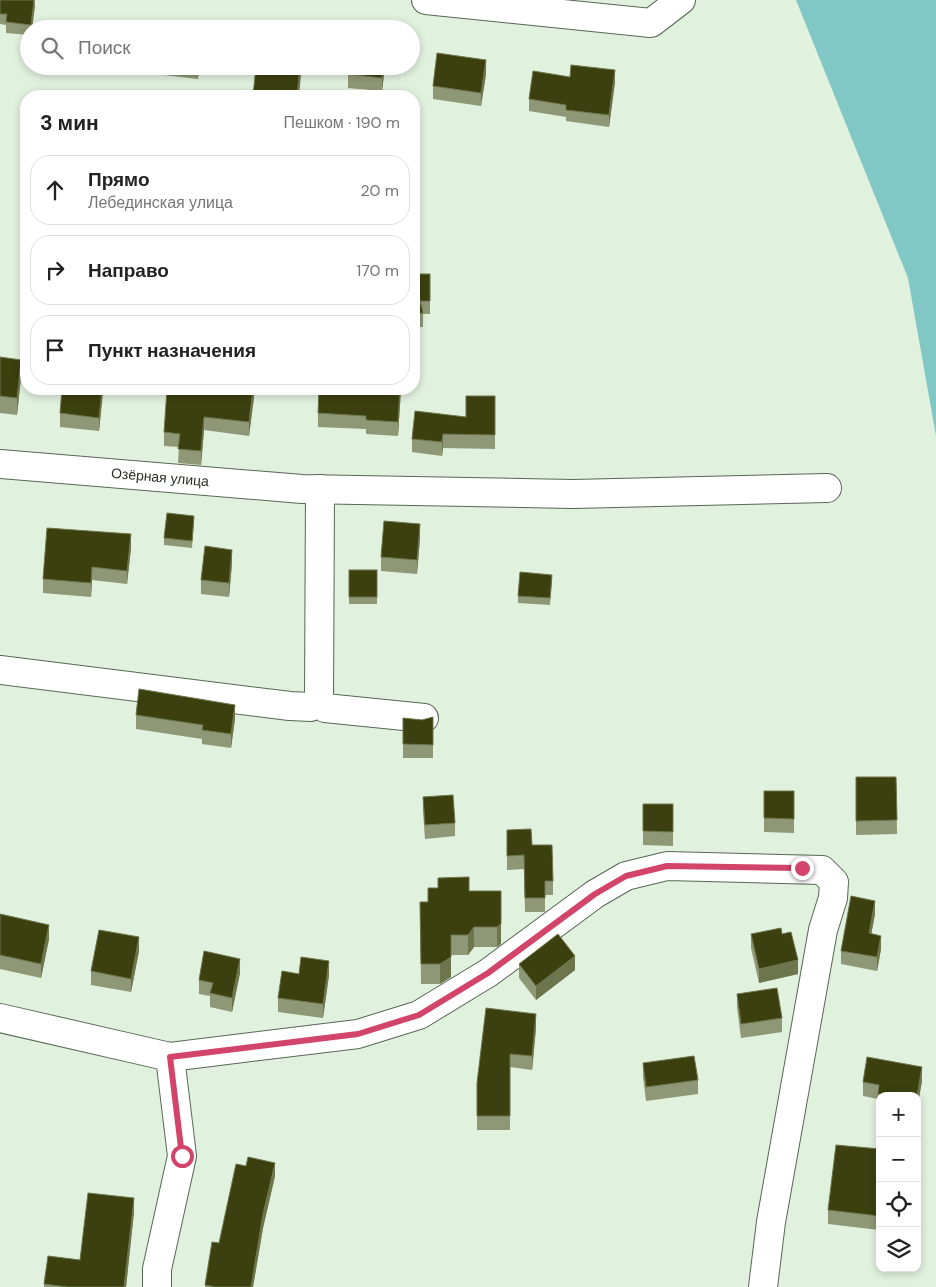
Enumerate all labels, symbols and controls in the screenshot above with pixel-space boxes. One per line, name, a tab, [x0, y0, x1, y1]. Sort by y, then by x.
search box	[20, 20, 420, 75]
icon: search	[38, 34, 66, 62]
text: Поиск	[78, 35, 131, 60]
text: 3 мин	[40, 109, 99, 137]
text: Пешком · 190 m	[284, 112, 400, 133]
text: Прямо	[88, 167, 150, 192]
icon: ahead	[41, 176, 69, 204]
text: 20 m	[360, 180, 399, 201]
text: Лебединская улица	[88, 192, 233, 213]
icon: right	[41, 256, 69, 284]
text: Направо	[88, 258, 169, 283]
text: 170 m	[356, 260, 399, 281]
icon: arrive	[41, 336, 69, 364]
text: Пункт назначения	[88, 338, 256, 363]
street label: Озёрная улица	[110, 464, 210, 490]
route end	[791, 857, 814, 880]
map controls	[876, 1092, 921, 1272]
button: +	[876, 1092, 921, 1137]
button: −	[876, 1137, 921, 1182]
route start	[171, 1145, 194, 1168]
button: locate	[876, 1182, 921, 1227]
button: layers	[876, 1227, 921, 1272]

